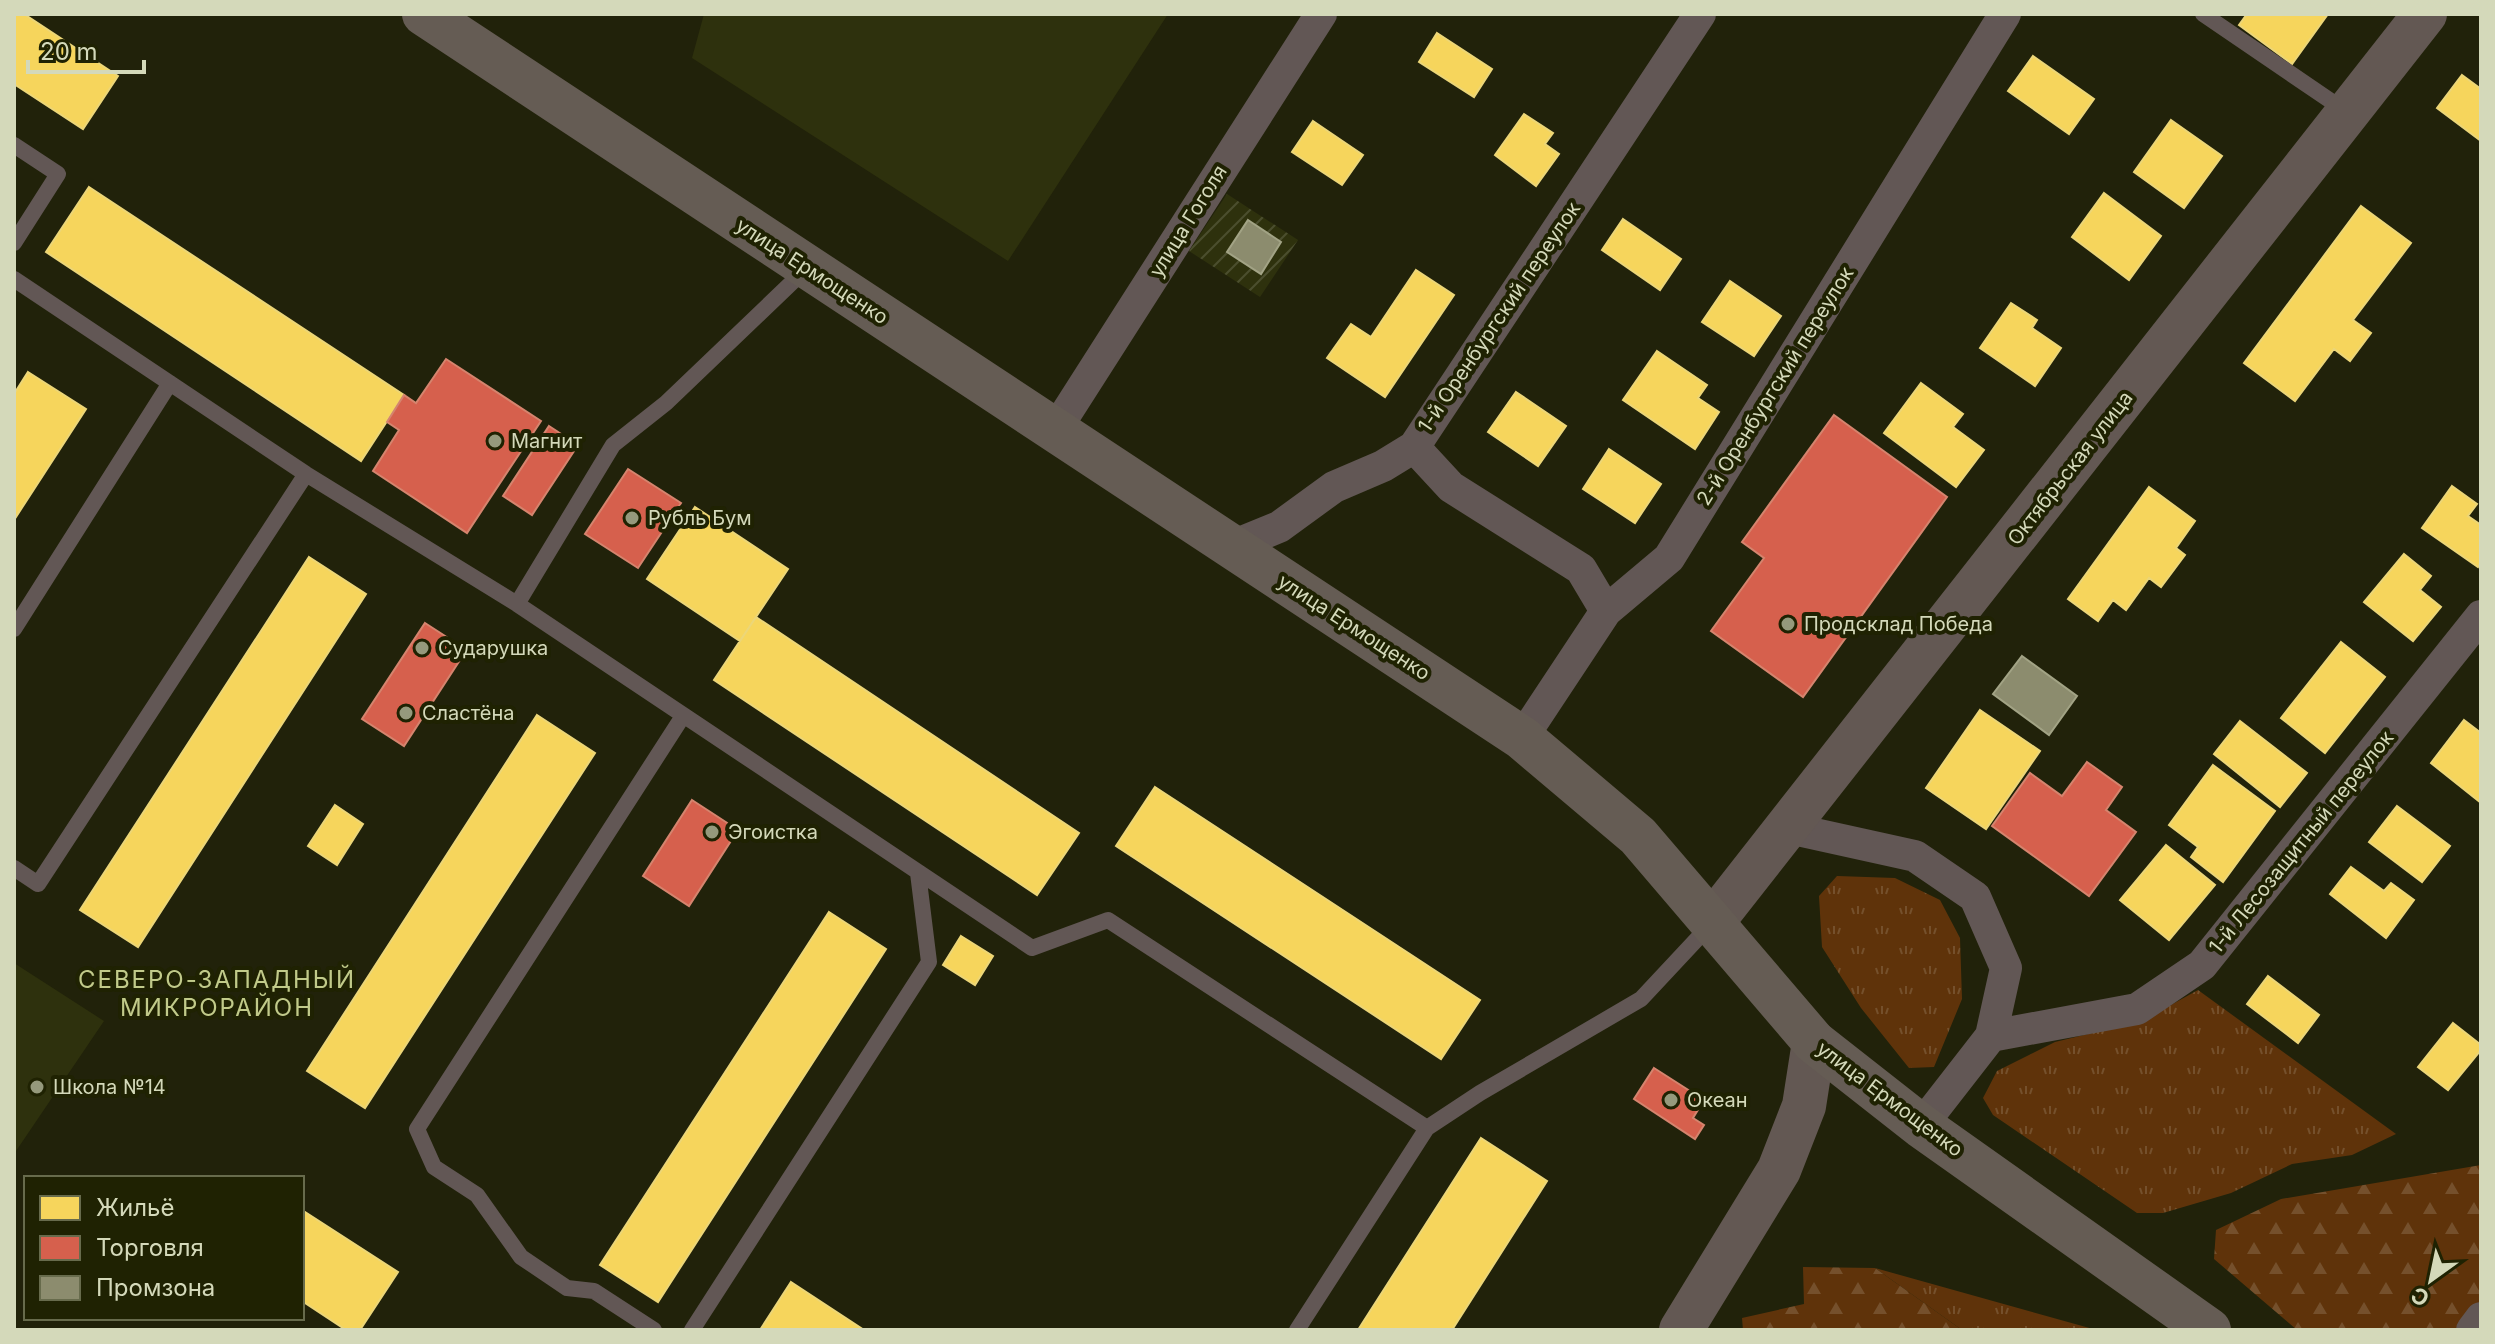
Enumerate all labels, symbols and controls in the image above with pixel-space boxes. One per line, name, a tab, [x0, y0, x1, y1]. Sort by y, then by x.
scale bar	[28, 24, 144, 74]
text: 20 m	[40, 37, 98, 66]
street label: улица Гоголя	[1144, 161, 1232, 281]
street label: 1-й Оренбургский переулок	[1413, 197, 1585, 437]
street label: улица Ермощенко	[731, 213, 893, 329]
street label: 2-й Оренбургский переулок	[1691, 262, 1859, 510]
street label: Октябрьская улица	[2002, 386, 2138, 550]
place label: Магнит	[511, 429, 583, 453]
marker: Магнит	[486, 432, 504, 450]
place label: Рубль Бум	[648, 506, 752, 530]
marker: Рубль Бум	[623, 509, 641, 527]
street label: улица Ермощенко	[1273, 569, 1435, 685]
place label: Продсклад Победа	[1804, 612, 1993, 636]
marker: Продсклад Победа	[1779, 615, 1797, 633]
place label: Сударушка	[438, 636, 548, 660]
marker: Сударушка	[413, 639, 431, 657]
place label: Сластёна	[422, 701, 514, 725]
marker: Сластёна	[397, 704, 415, 722]
street label: 1-й Лесозащитный переулок	[2204, 726, 2398, 958]
place label: Эгоистка	[728, 820, 818, 844]
marker: Эгоистка	[703, 823, 721, 841]
district label: СЕВЕРО-ЗАПАДНЫЙ МИКРОРАЙОН	[78, 964, 356, 1022]
street label: улица Ермощенко	[1812, 1036, 1968, 1162]
place label: Школа №14	[53, 1075, 166, 1099]
marker: Школа №14	[28, 1078, 46, 1096]
place label: Океан	[1687, 1088, 1748, 1112]
marker: Океан	[1662, 1091, 1680, 1109]
legend	[24, 1176, 304, 1320]
text: Жильё	[96, 1193, 174, 1222]
text: Торговля	[96, 1233, 204, 1262]
north arrow	[2391, 1240, 2471, 1320]
text: Промзона	[96, 1273, 215, 1302]
text: С	[2406, 1281, 2434, 1312]

